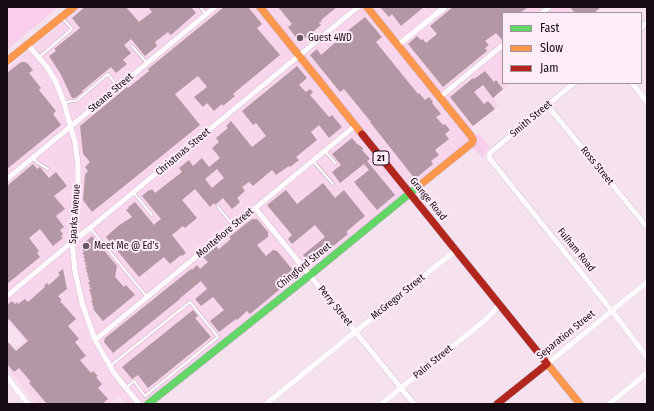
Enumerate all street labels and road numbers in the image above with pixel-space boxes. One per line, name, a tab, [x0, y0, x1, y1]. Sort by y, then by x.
street label: Steane Street	[86, 71, 136, 115]
street label: Smith Street	[508, 98, 554, 140]
street label: Christmas Street	[153, 126, 213, 178]
street label: Ross Street	[578, 144, 616, 188]
road number: 21	[373, 151, 389, 165]
street label: Grange Road	[407, 175, 449, 223]
street label: Sparks Avenue	[67, 184, 83, 244]
street label: Montefiore Street	[194, 205, 256, 261]
street label: Fulham Road	[555, 226, 597, 274]
street label: Chingford Street	[274, 240, 334, 292]
street label: McGregor Street	[369, 272, 427, 322]
street label: Perry Street	[315, 283, 355, 329]
street label: Separation Street	[534, 308, 598, 362]
street label: Palm Street	[411, 343, 455, 381]

